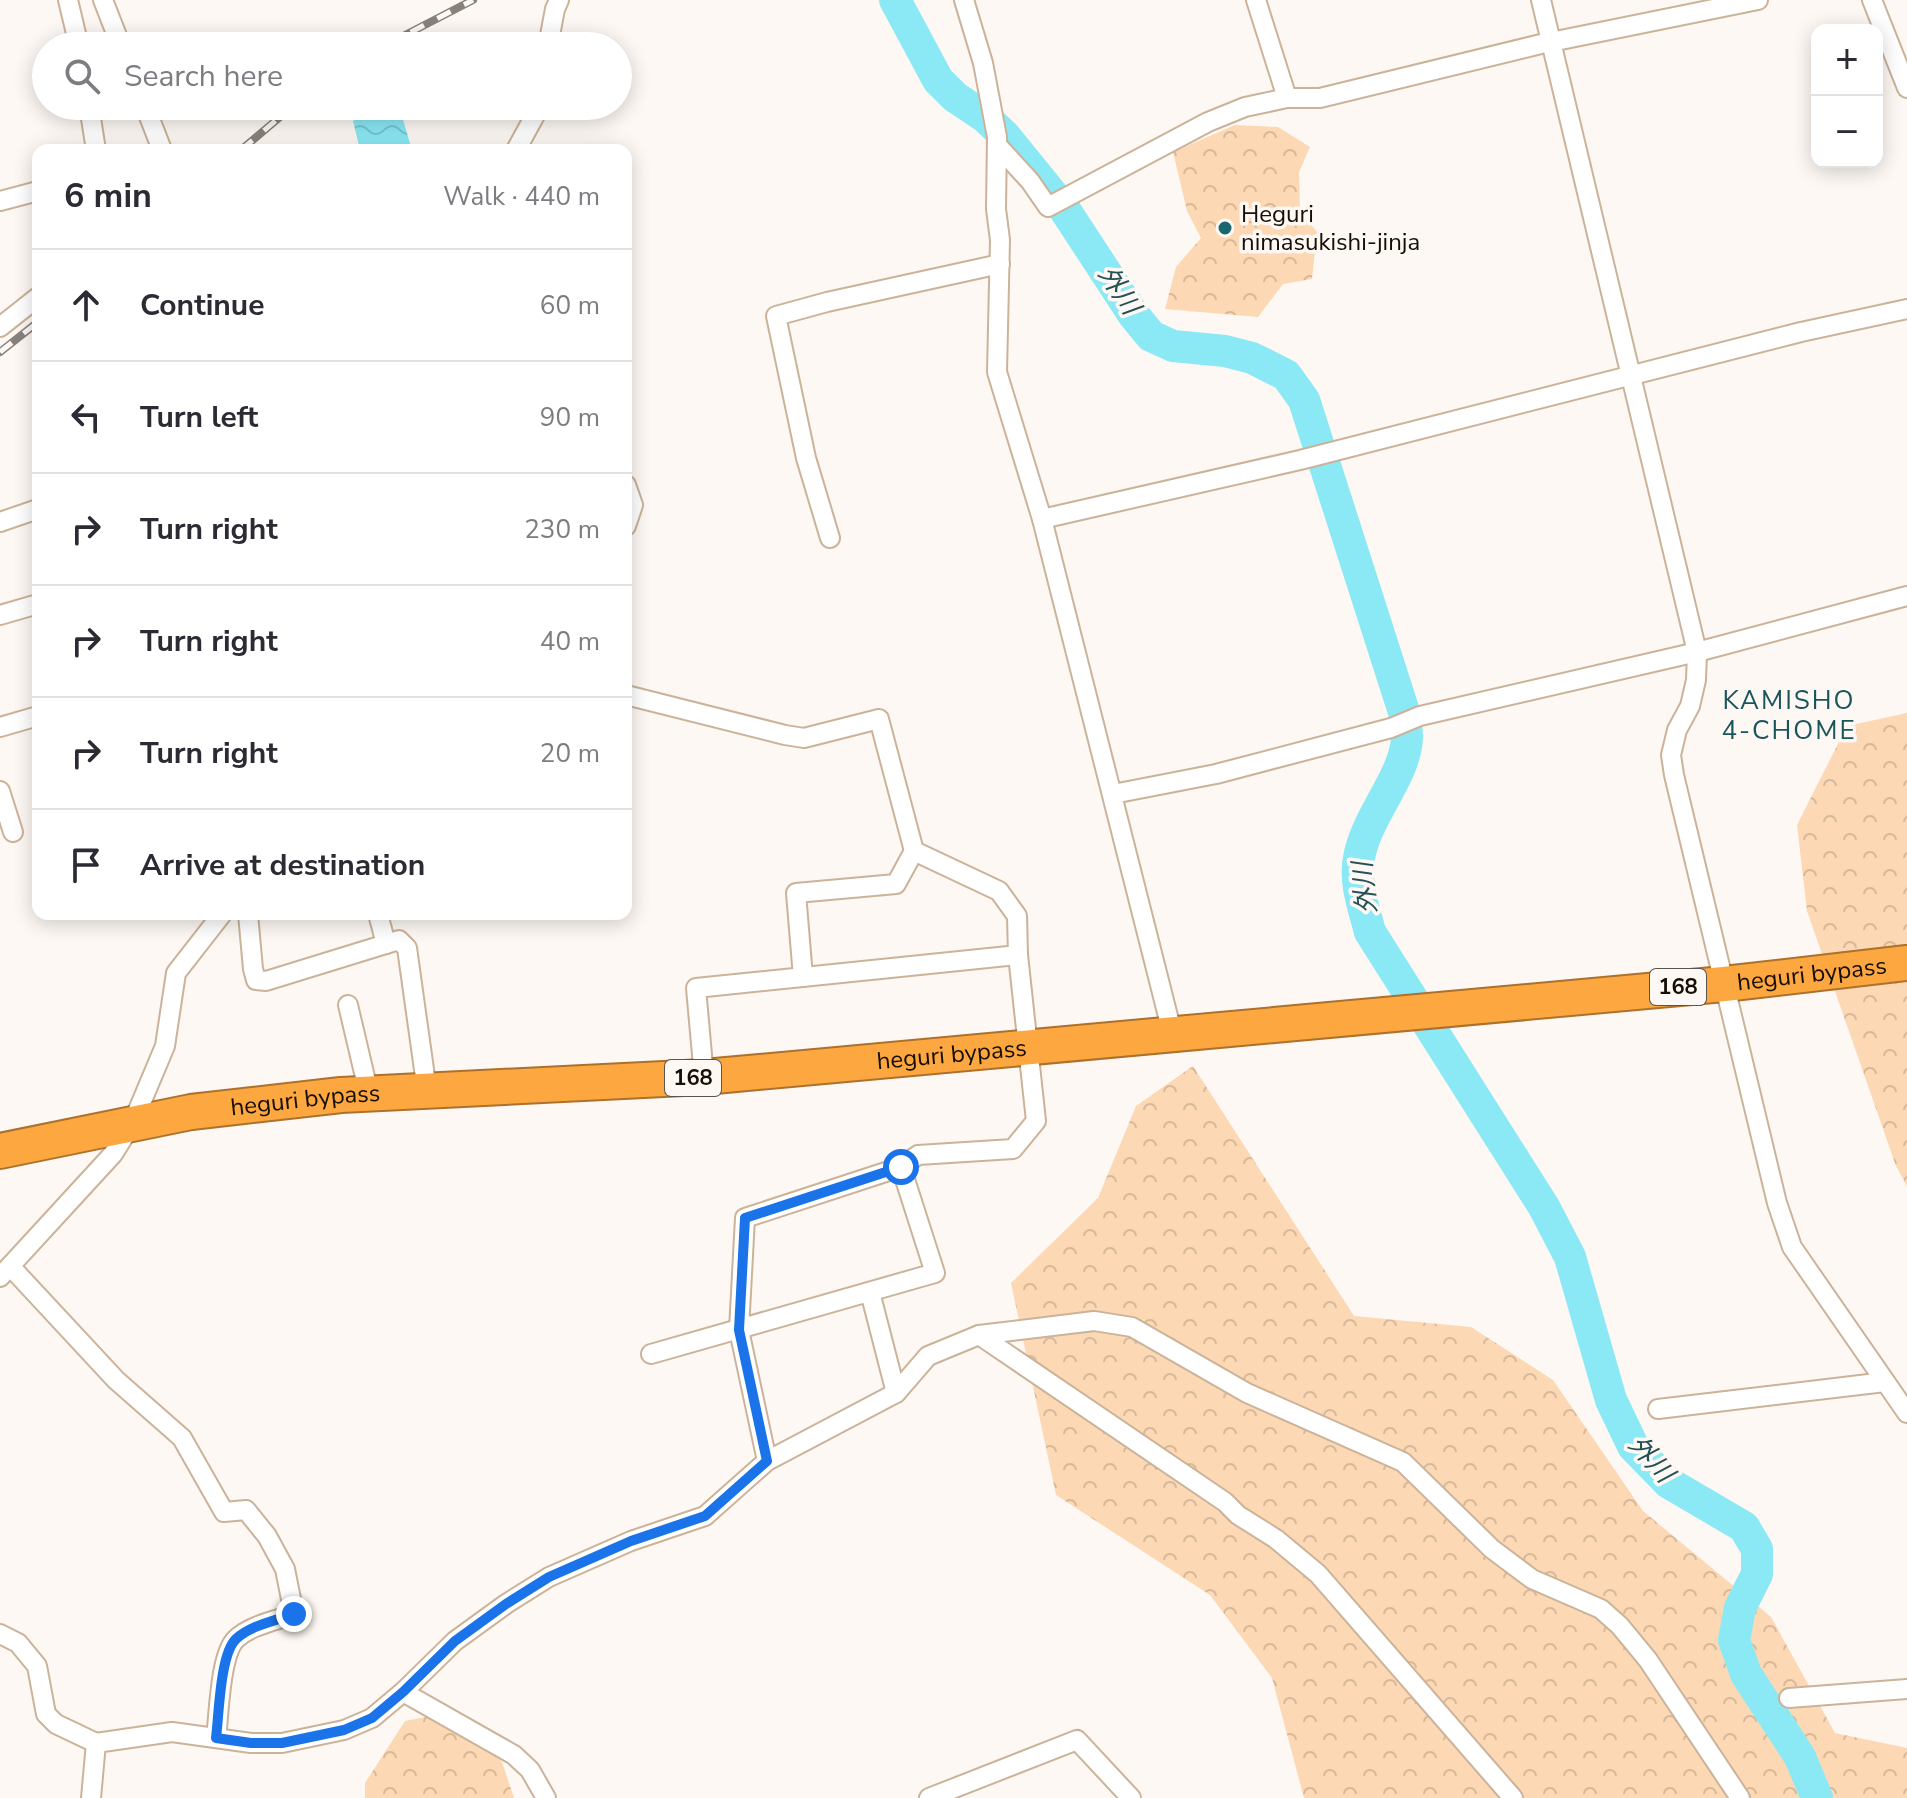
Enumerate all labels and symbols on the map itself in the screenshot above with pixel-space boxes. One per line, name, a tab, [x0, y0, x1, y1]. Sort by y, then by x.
place label: Heguri nimasukishi-jinja	[1241, 198, 1420, 258]
marker: Heguri nimasukishi-jinja	[1216, 219, 1234, 237]
water label: 外川	[1090, 259, 1150, 324]
district label: KAMISHO 4-CHOME	[1721, 683, 1857, 748]
water label: 外川	[1345, 857, 1385, 916]
street label: heguri bypass	[1735, 949, 1888, 998]
road number: 168	[1650, 969, 1706, 1005]
street label: heguri bypass	[875, 1032, 1028, 1077]
road number: 168	[665, 1060, 721, 1096]
street label: heguri bypass	[229, 1077, 381, 1123]
route start	[883, 1149, 919, 1185]
water label: 外川	[1621, 1428, 1683, 1492]
route end	[276, 1596, 312, 1632]

